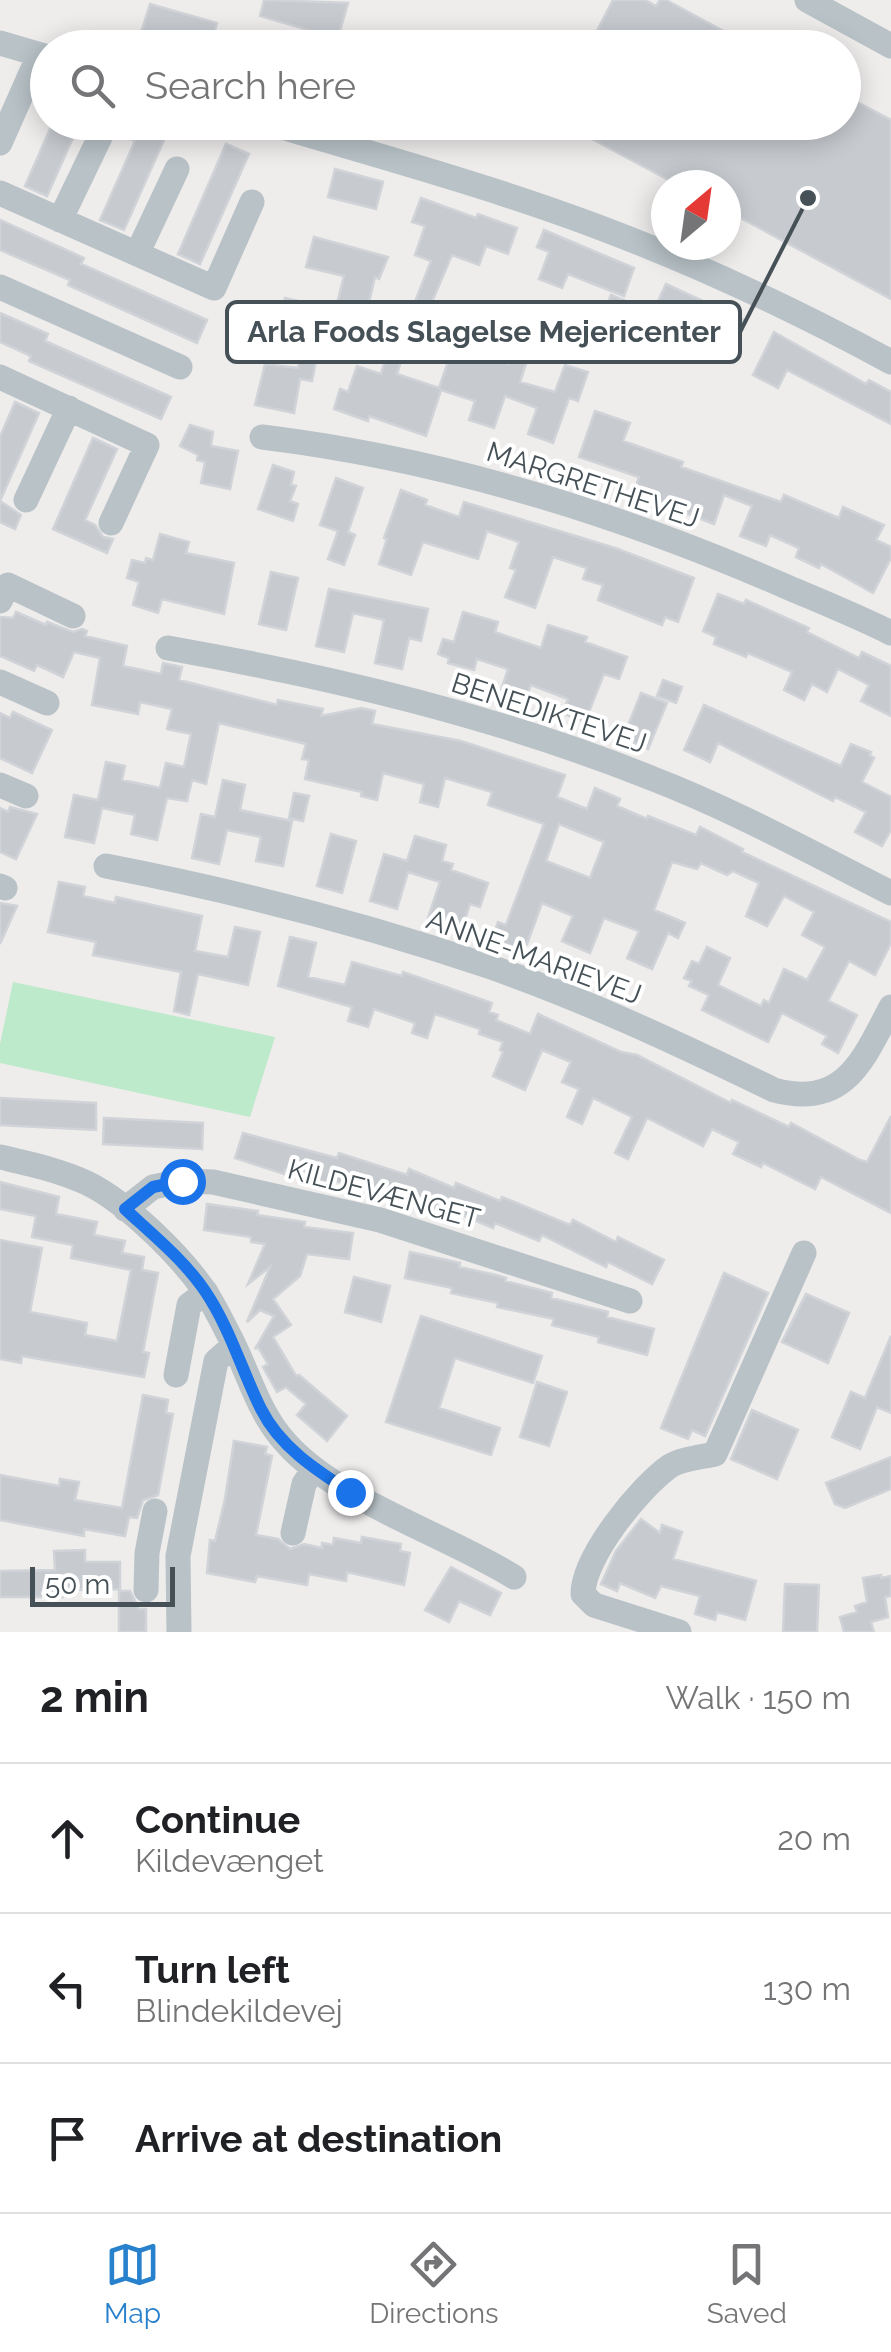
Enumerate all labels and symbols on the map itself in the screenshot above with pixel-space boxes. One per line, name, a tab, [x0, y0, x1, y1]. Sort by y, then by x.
north arrow	[651, 170, 741, 260]
callout: Arla Foods Slagelse Mejericenter	[227, 302, 740, 362]
text: Arla Foods Slagelse Mejericenter	[247, 314, 721, 349]
street label: MARGRETHEVEJ	[483, 435, 703, 535]
street label: BENEDIKTEVEJ	[447, 666, 651, 760]
street label: ANNE-MARIEVEJ	[422, 903, 646, 1011]
street label: KILDEVÆNGET	[284, 1152, 484, 1236]
route start	[160, 1159, 206, 1205]
route end	[328, 1470, 374, 1516]
scale bar	[30, 1562, 175, 1606]

